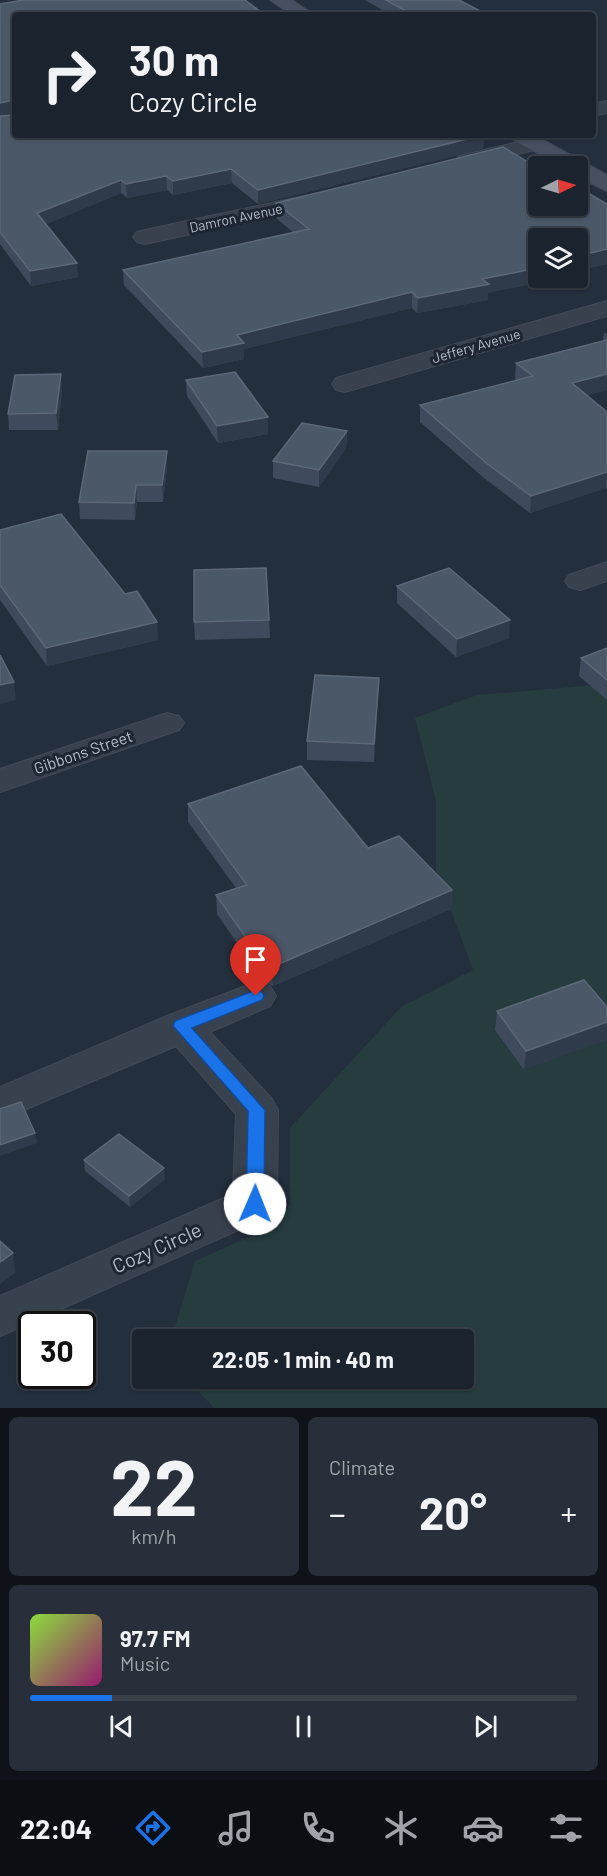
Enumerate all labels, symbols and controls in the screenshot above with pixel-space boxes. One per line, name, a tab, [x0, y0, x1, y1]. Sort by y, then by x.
text: 30 m	[129, 34, 219, 84]
icon: right	[30, 36, 108, 114]
text: Cozy Circle	[129, 85, 258, 117]
north arrow	[528, 156, 588, 216]
map controls	[528, 156, 588, 288]
street label: Damron Avenue	[188, 199, 284, 236]
button: layers	[528, 228, 588, 288]
street label: Jeffery Avenue	[430, 325, 522, 366]
street label: Gibbons Street	[31, 726, 135, 777]
pin	[230, 934, 281, 996]
icon: arrive	[239, 943, 272, 976]
position arrow	[223, 1172, 287, 1236]
street label: Cozy Circle	[108, 1217, 205, 1277]
speed limit sign: 30	[18, 1311, 96, 1389]
text: 22:05 · 1 min · 40 m	[212, 1346, 394, 1372]
text: 22	[110, 1438, 198, 1532]
text: Climate	[329, 1455, 395, 1479]
text: 20°	[419, 1485, 487, 1539]
text: −	[329, 1493, 346, 1533]
text: +	[561, 1493, 577, 1533]
text: km/h	[131, 1524, 177, 1548]
text: 97.7 FM	[120, 1625, 190, 1651]
text: Music	[120, 1651, 170, 1675]
icon: previous	[105, 1710, 138, 1743]
icon: pause	[287, 1710, 320, 1743]
icon: next	[469, 1710, 502, 1743]
icon: directions	[132, 1807, 174, 1849]
icon: music	[215, 1807, 257, 1849]
icon: phone	[297, 1807, 339, 1849]
icon: climate	[380, 1807, 422, 1849]
icon: car	[462, 1807, 504, 1849]
icon: filters	[545, 1807, 587, 1849]
text: 22:04	[20, 1812, 92, 1844]

